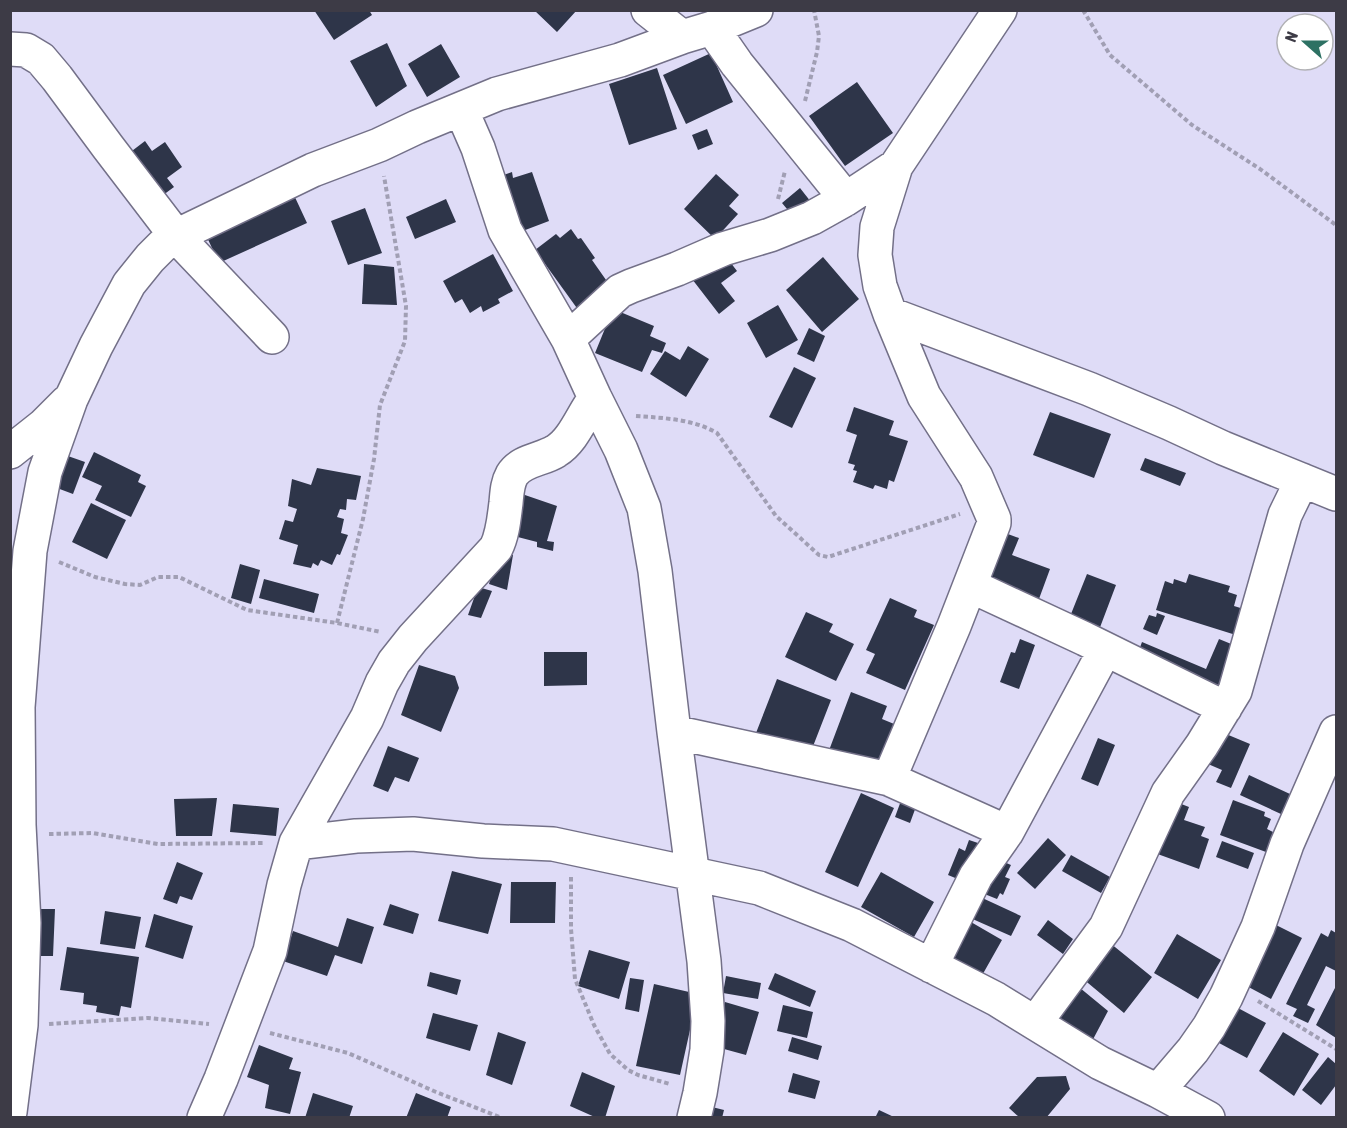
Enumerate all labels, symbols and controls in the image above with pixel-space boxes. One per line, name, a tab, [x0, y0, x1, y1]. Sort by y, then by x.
north arrow	[1275, 12, 1335, 72]
text: N	[1281, 29, 1301, 44]

